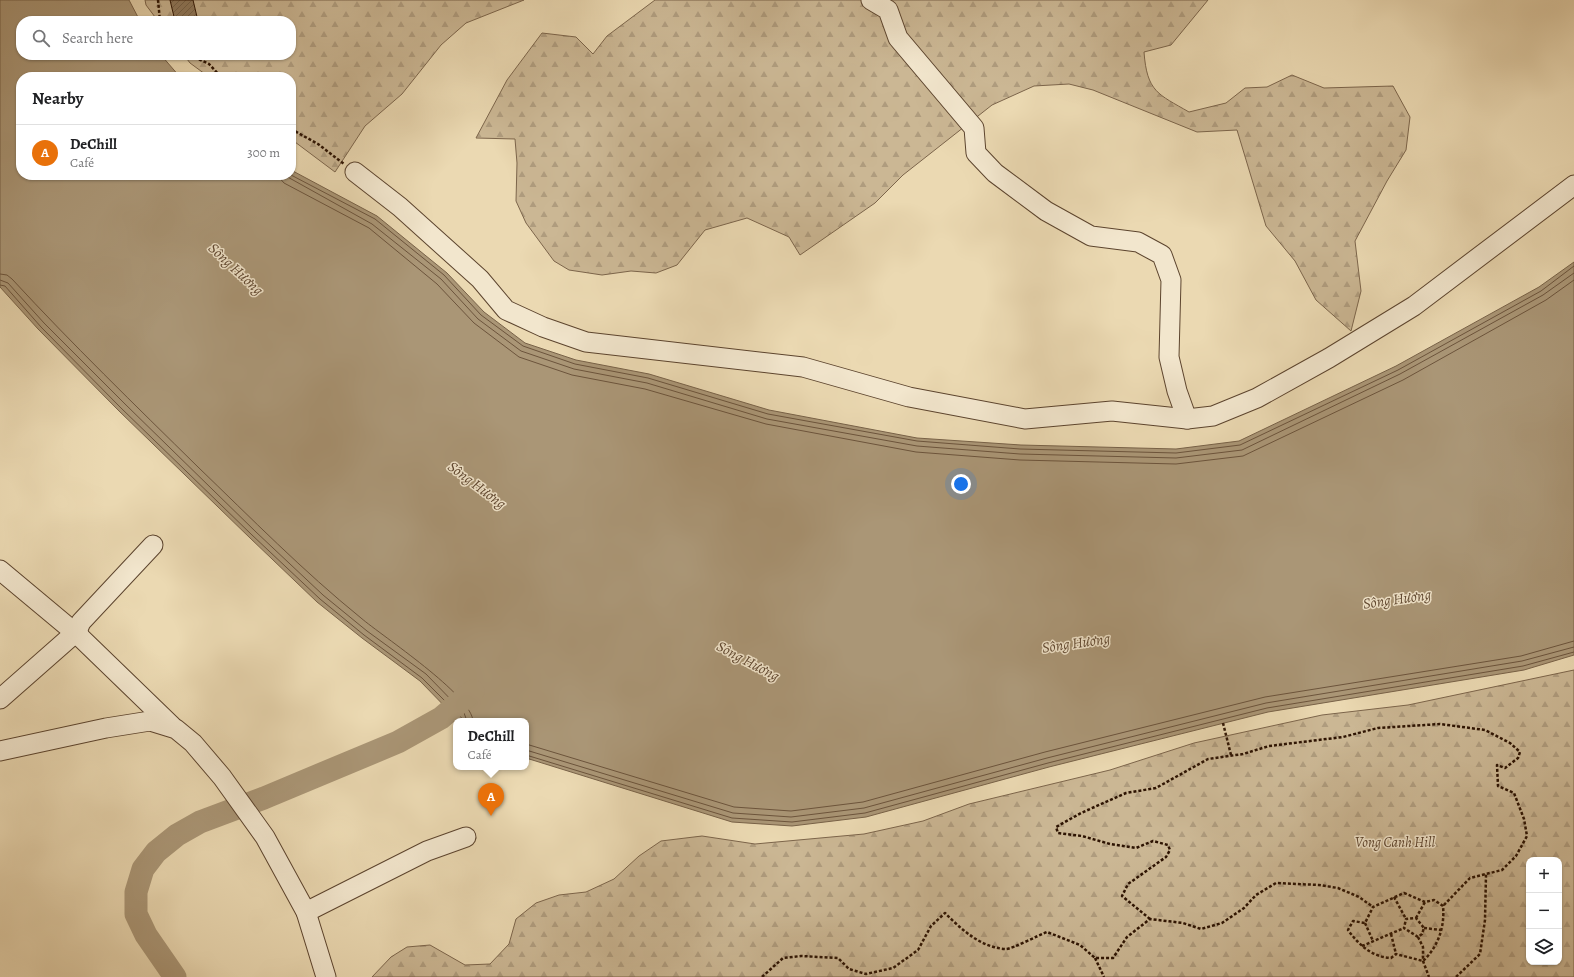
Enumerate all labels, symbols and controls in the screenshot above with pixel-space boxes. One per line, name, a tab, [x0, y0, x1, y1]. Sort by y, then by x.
search box	[16, 16, 296, 60]
icon: search	[30, 27, 52, 49]
text: Search here	[62, 28, 133, 48]
text: Nearby	[32, 87, 83, 110]
text: DeChill	[70, 134, 117, 154]
text: A	[41, 144, 49, 161]
text: 300 m	[247, 144, 280, 161]
text: Café	[70, 154, 94, 171]
water label: Sông Hương	[204, 238, 268, 300]
water label: Sông Hương	[444, 456, 511, 514]
your location	[951, 474, 971, 494]
water label: Sông Hương	[1362, 584, 1433, 614]
water label: Sông Hương	[1041, 628, 1112, 658]
water label: Sông Hương	[713, 636, 783, 686]
popup	[453, 718, 529, 770]
text: DeChill	[468, 726, 515, 746]
text: Café	[468, 746, 492, 763]
pin: A	[478, 783, 504, 816]
park label: Vong Canh Hill	[1355, 833, 1435, 852]
map controls	[1526, 857, 1562, 965]
button: +	[1526, 857, 1562, 893]
button: −	[1526, 893, 1562, 929]
button: layers	[1526, 929, 1562, 965]

